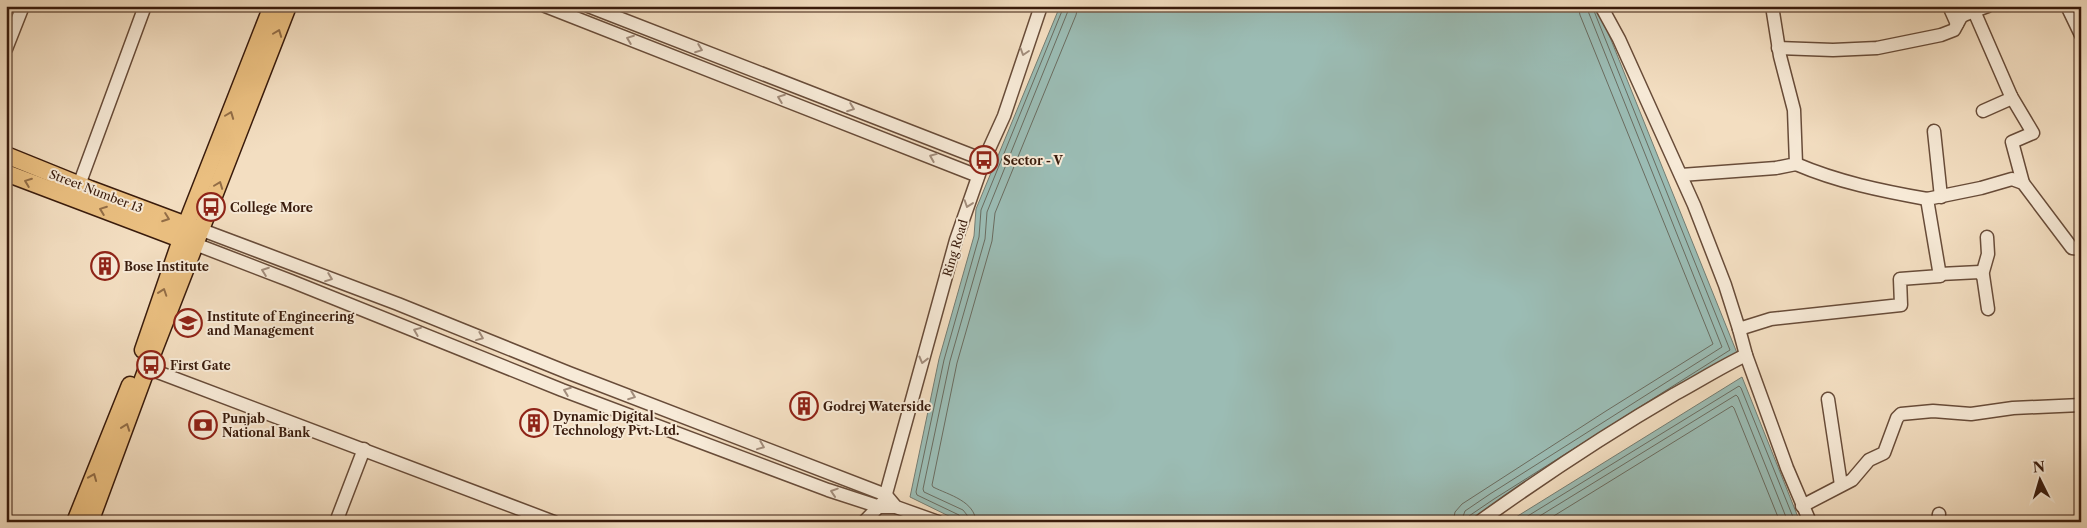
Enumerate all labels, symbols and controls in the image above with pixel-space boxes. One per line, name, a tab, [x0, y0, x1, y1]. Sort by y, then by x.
one-way arrow	[272, 29, 282, 38]
one-way arrow	[626, 35, 635, 45]
one-way arrow	[695, 43, 703, 53]
one-way arrow	[1020, 47, 1030, 56]
one-way arrow	[778, 94, 786, 104]
one-way arrow	[846, 102, 855, 112]
one-way arrow	[224, 111, 234, 120]
bus stop icon: Sector - V	[969, 145, 999, 175]
one-way arrow	[929, 153, 938, 164]
place label: Sector - V	[1003, 153, 1063, 168]
street label: Street Number 13	[47, 166, 145, 216]
one-way arrow	[25, 178, 33, 188]
one-way arrow	[213, 181, 224, 190]
bus stop icon: College More	[196, 192, 226, 222]
place label: College More	[230, 200, 313, 215]
one-way arrow	[964, 200, 974, 208]
one-way arrow	[100, 206, 108, 216]
one-way arrow	[161, 212, 169, 222]
street label: Ring Road	[939, 217, 971, 278]
building icon: Bose Institute	[90, 251, 120, 281]
place label: Bose Institute	[124, 259, 209, 274]
one-way arrow	[262, 267, 270, 277]
one-way arrow	[324, 271, 333, 282]
one-way arrow	[157, 288, 167, 297]
school or university icon: Institute of Engineering and Management	[173, 308, 203, 338]
place label: Institute of Engineering and Management	[207, 309, 355, 338]
one-way arrow	[413, 326, 421, 336]
one-way arrow	[476, 331, 484, 341]
bus stop icon: First Gate	[136, 350, 166, 380]
one-way arrow	[918, 356, 929, 365]
place label: First Gate	[170, 358, 231, 373]
one-way arrow	[563, 387, 572, 398]
one-way arrow	[627, 390, 636, 401]
building icon: Godrej Waterside	[789, 391, 819, 421]
place label: Godrej Waterside	[823, 399, 931, 414]
building icon: Dynamic Digital Technology Pvt. Ltd.	[519, 408, 549, 438]
place label: Dynamic Digital Technology Pvt. Ltd.	[553, 409, 679, 438]
bank icon: Punjab National Bank	[188, 410, 218, 440]
place label: Punjab National Bank	[222, 411, 311, 440]
one-way arrow	[121, 424, 131, 432]
one-way arrow	[756, 440, 765, 451]
north arrow	[2014, 456, 2064, 506]
text: N	[2032, 458, 2046, 477]
one-way arrow	[87, 473, 98, 482]
one-way arrow	[830, 488, 839, 498]

